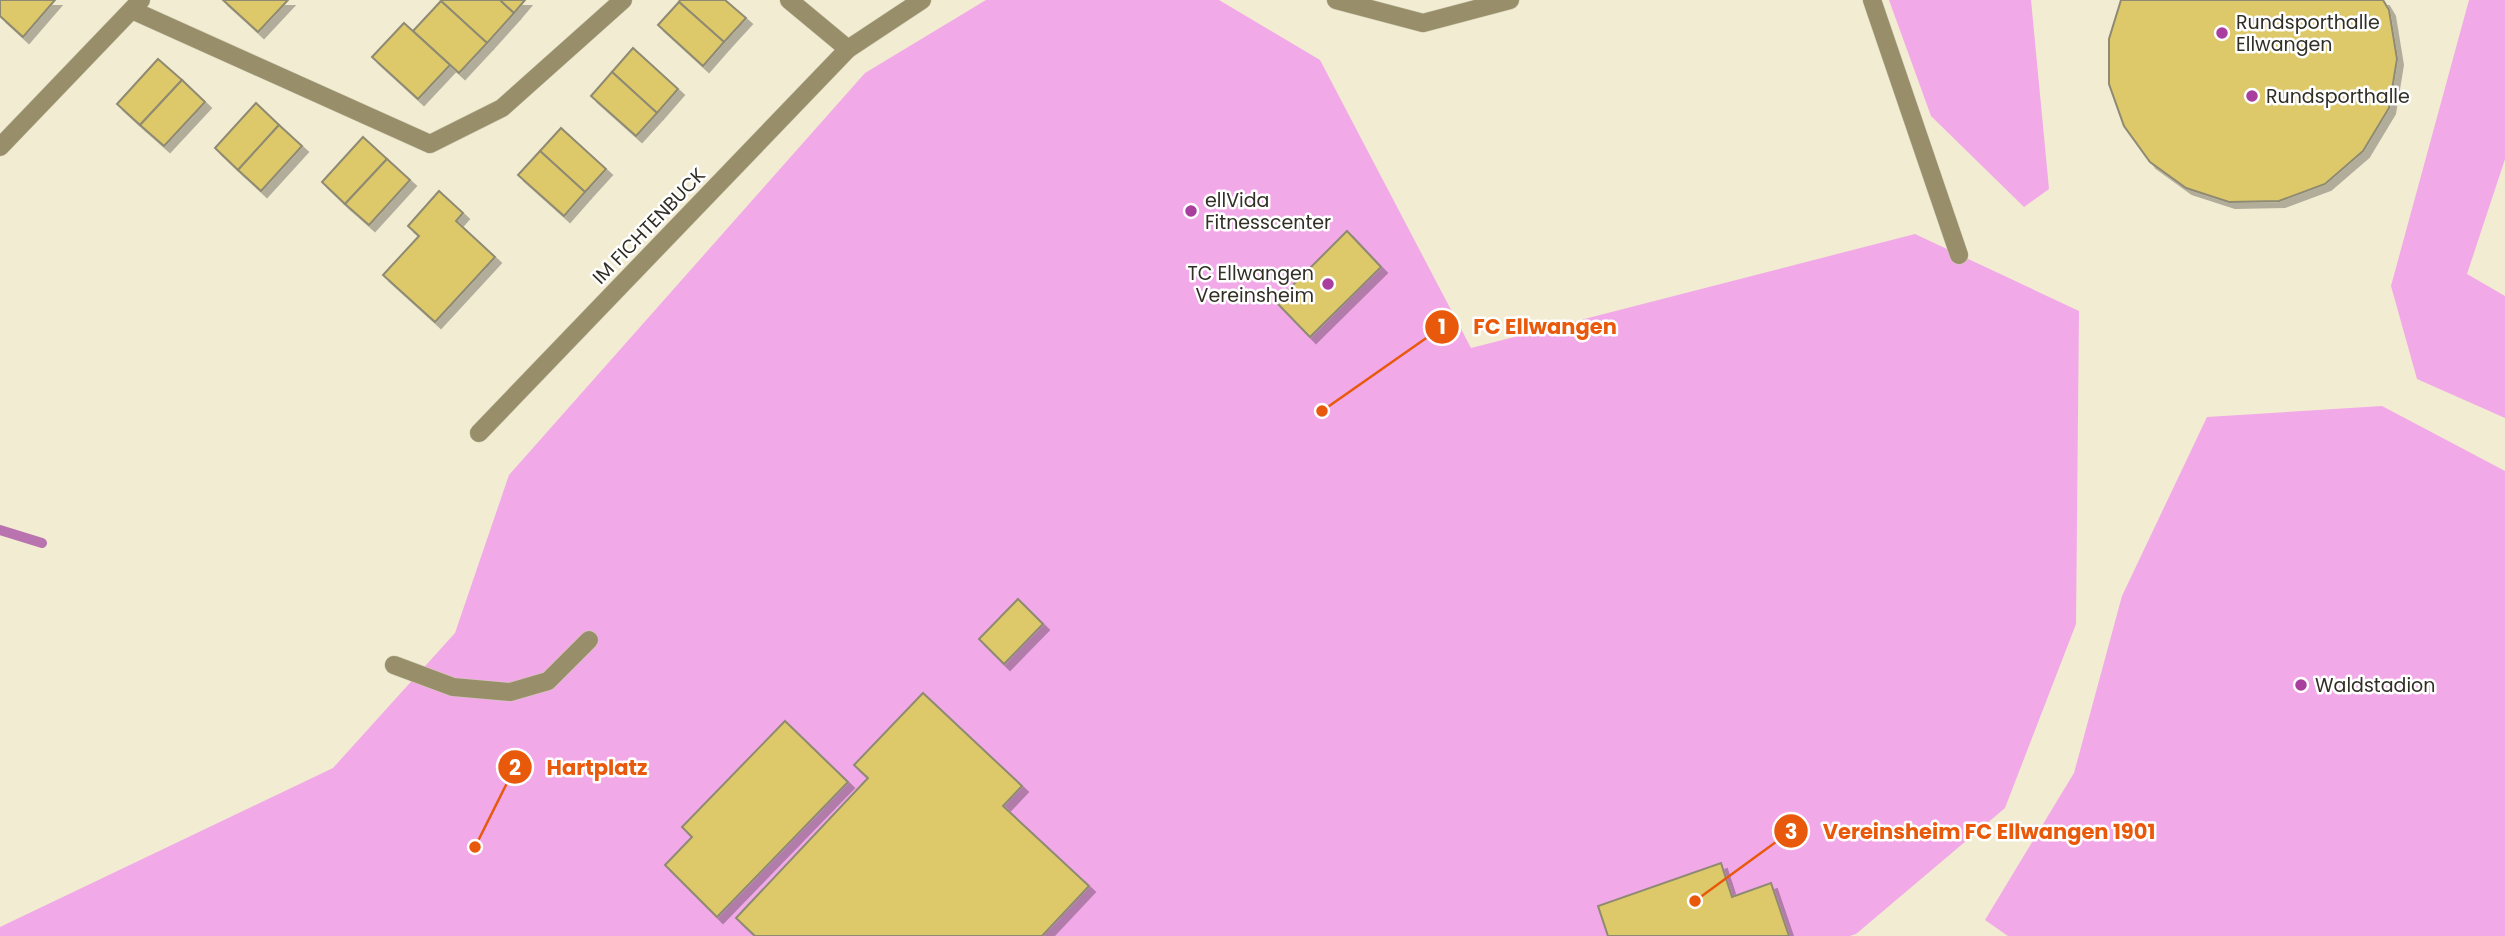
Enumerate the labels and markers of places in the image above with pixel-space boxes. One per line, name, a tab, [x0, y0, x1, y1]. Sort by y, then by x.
place label: Rundsporthalle Ellwangen	[2236, 9, 2380, 58]
marker: Rundsporthalle Ellwangen	[2214, 25, 2230, 41]
place label: Rundsporthalle	[2266, 83, 2410, 110]
marker: Rundsporthalle	[2244, 88, 2260, 104]
place label: ellVida Fitnesscenter	[1205, 187, 1331, 236]
marker: ellVida Fitnesscenter	[1183, 203, 1199, 219]
place label: TC Ellwangen Vereinsheim	[1188, 260, 1314, 309]
marker: TC Ellwangen Vereinsheim	[1320, 276, 1336, 292]
callout: FC Ellwangen	[1424, 306, 1631, 348]
place label: Waldstadion	[2315, 672, 2435, 699]
marker: Waldstadion	[2293, 677, 2309, 693]
callout: Hartplatz	[498, 746, 661, 788]
callout: Vereinsheim FC Ellwangen 1901	[1774, 810, 2169, 852]

